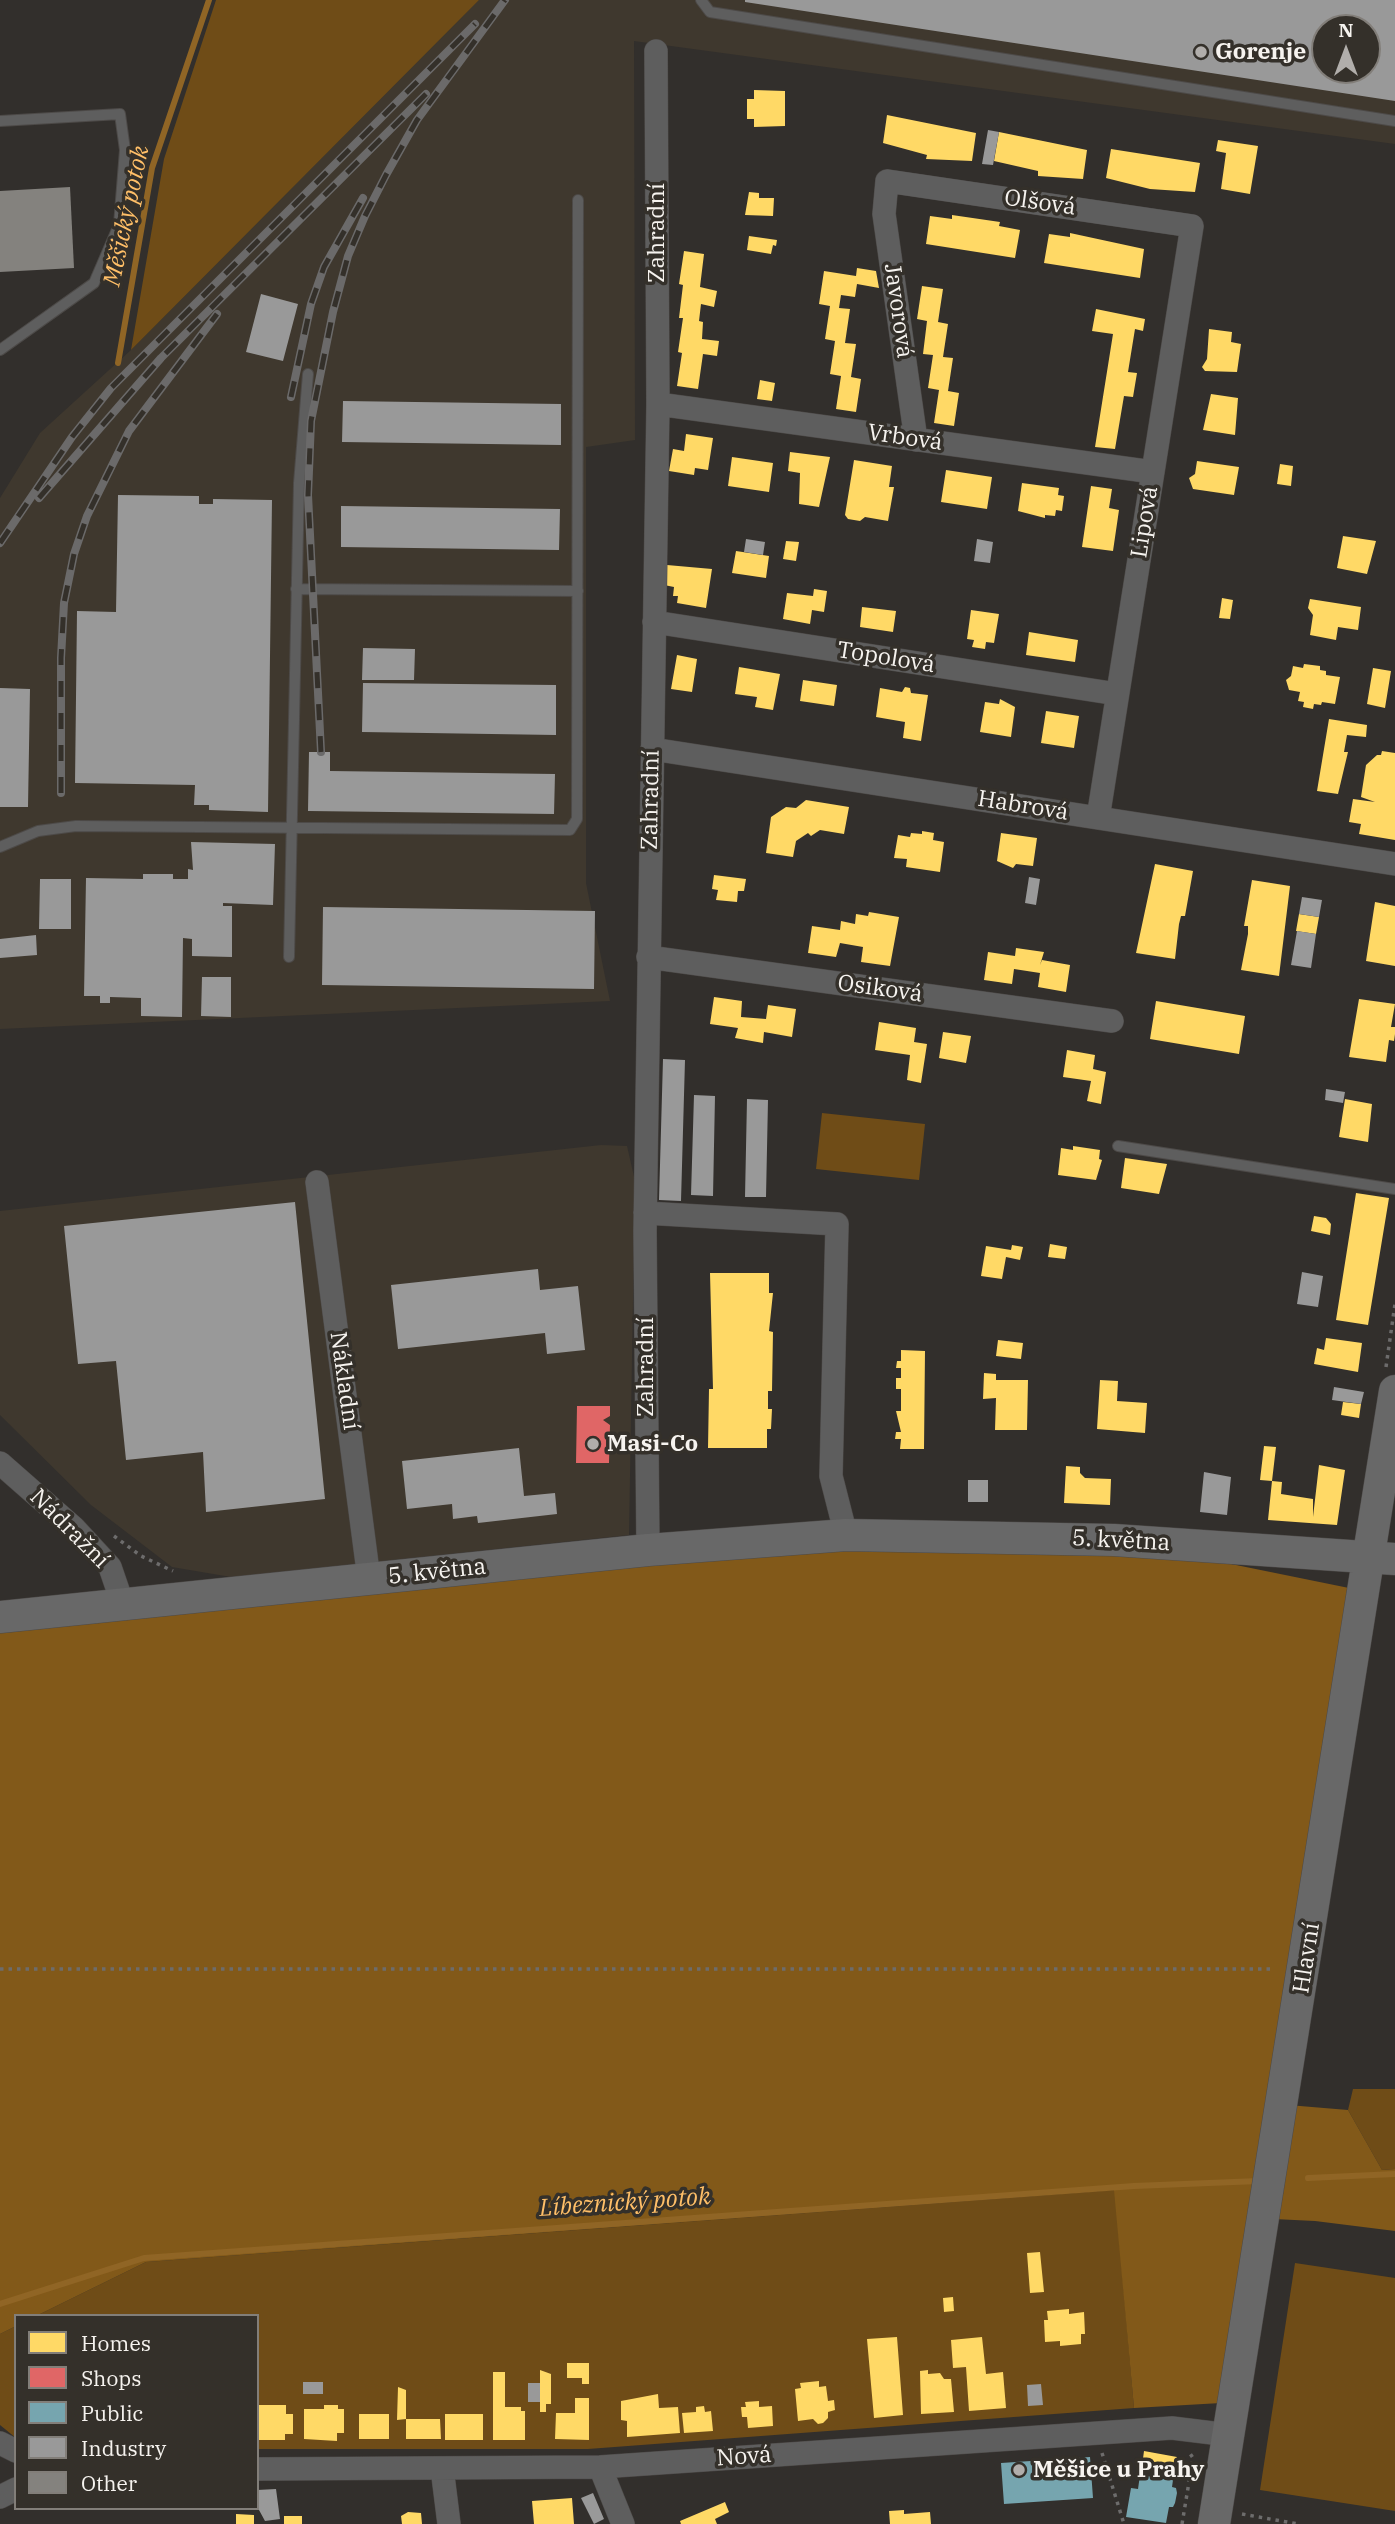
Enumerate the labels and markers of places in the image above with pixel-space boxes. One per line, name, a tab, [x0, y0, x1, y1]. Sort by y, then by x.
place label: Gorenje	[1215, 38, 1306, 66]
marker: Gorenje	[1193, 44, 1209, 60]
place label: Masi-Co	[607, 1430, 698, 1458]
marker: Masi-Co	[585, 1436, 601, 1452]
place label: Měšice u Prahy	[1033, 2456, 1204, 2484]
marker: Měšice u Prahy	[1011, 2462, 1027, 2478]

